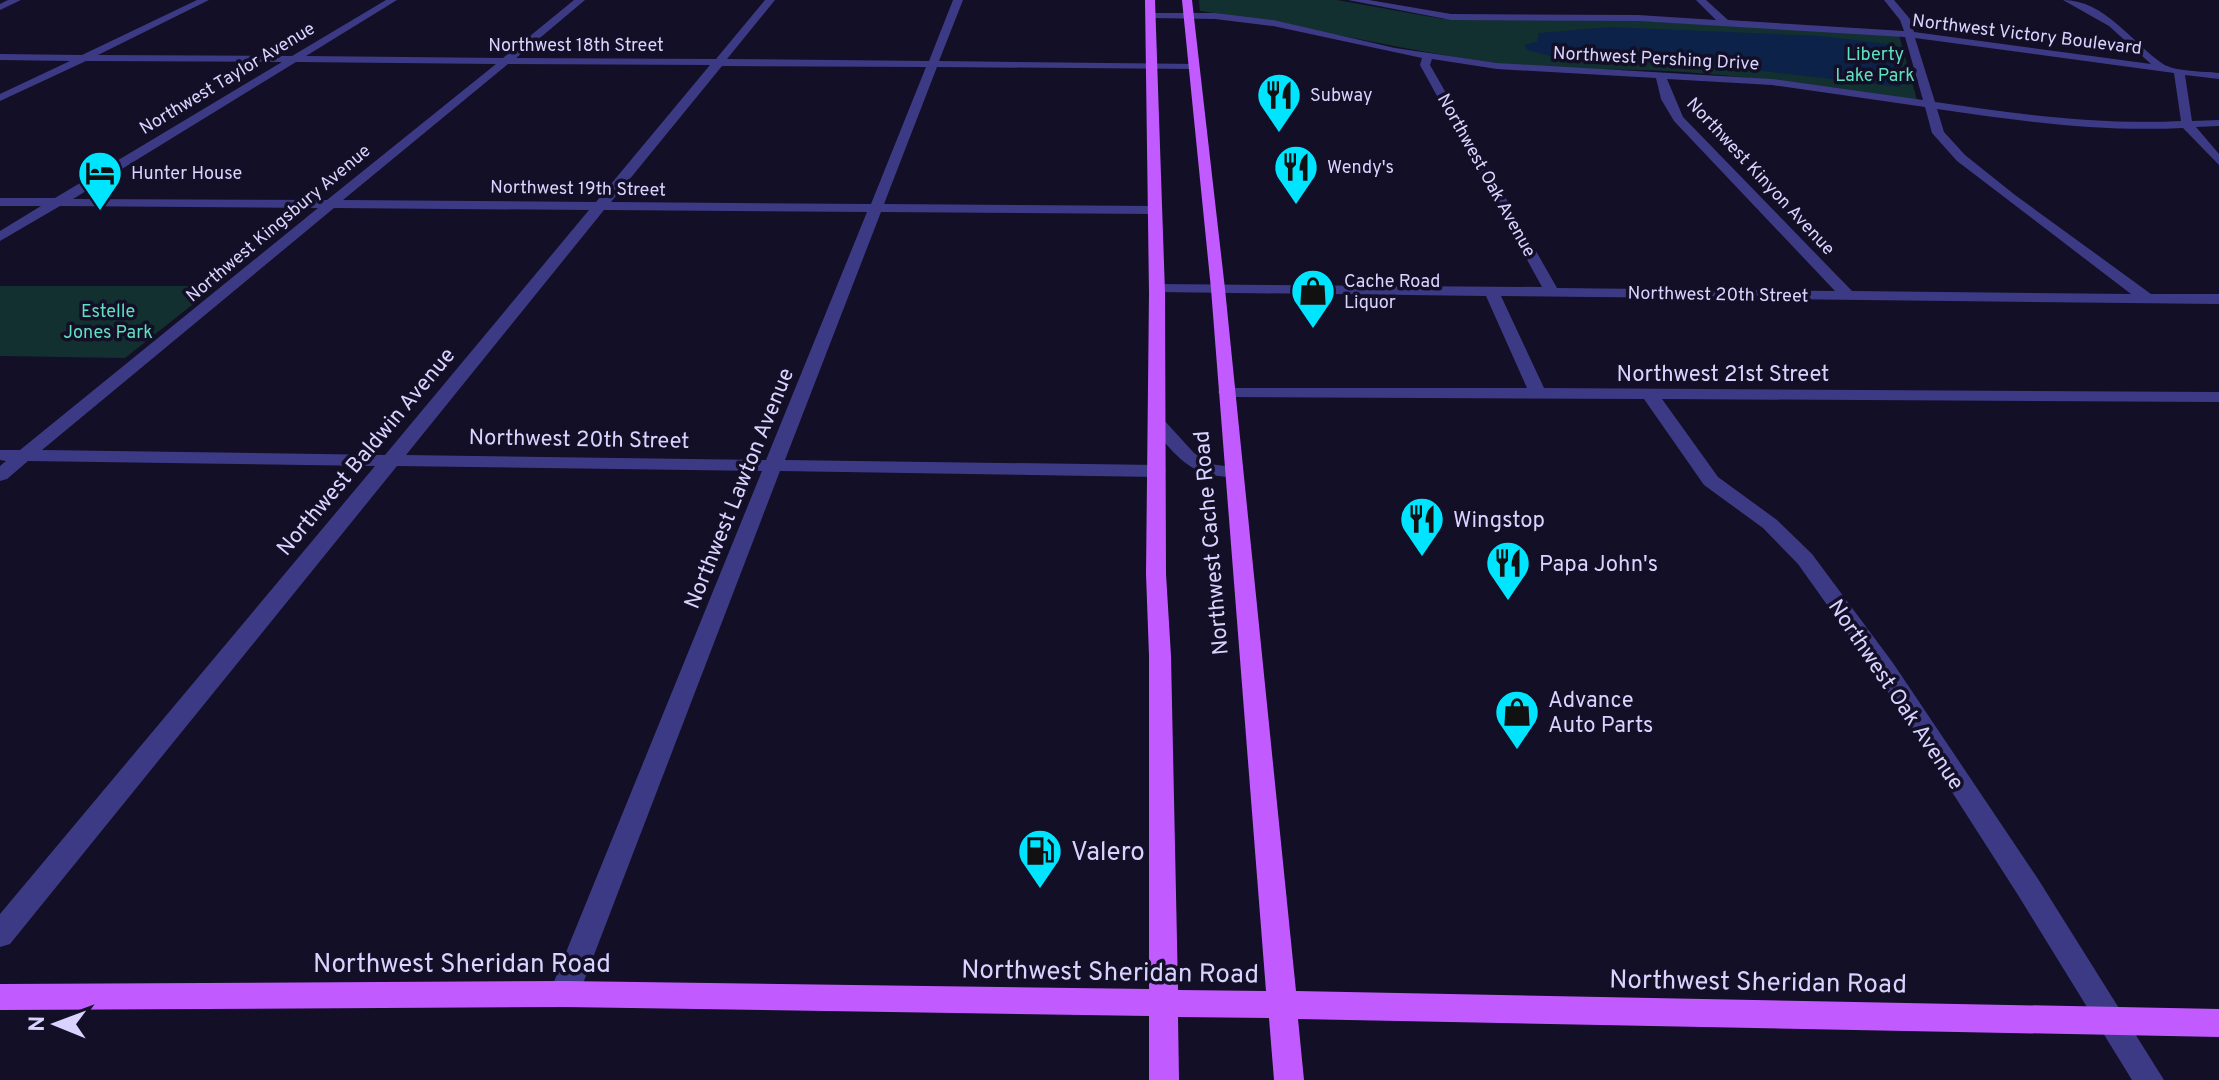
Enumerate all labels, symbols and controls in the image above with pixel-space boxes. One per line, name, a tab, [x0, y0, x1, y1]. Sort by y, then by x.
street label: Northwest Victory Boulevard	[1911, 10, 2143, 61]
street label: Northwest Taylor Avenue	[136, 18, 320, 141]
street label: Northwest 18th Street	[488, 35, 664, 58]
street label: Northwest Pershing Drive	[1552, 43, 1760, 76]
park label: Liberty Lake Park	[1835, 44, 1915, 88]
restaurant icon: Subway	[1255, 71, 1303, 134]
place label: Subway	[1310, 85, 1373, 108]
street label: Northwest Oak Avenue	[1431, 90, 1540, 262]
street label: Northwest Kinyon Avenue	[1681, 93, 1839, 261]
street label: Northwest Kingsbury Avenue	[182, 140, 376, 308]
restaurant icon: Wendy's	[1272, 143, 1320, 206]
hotel icon: Hunter House	[76, 149, 124, 212]
place label: Wendy's	[1327, 157, 1394, 180]
place label: Hunter House	[131, 163, 242, 186]
street label: Northwest 19th Street	[490, 176, 666, 203]
shop icon: Cache Road Liquor	[1289, 267, 1337, 330]
place label: Cache Road Liquor	[1344, 271, 1440, 315]
street label: Northwest 20th Street	[1627, 282, 1809, 309]
park label: Estelle Jones Park	[63, 301, 153, 345]
street label: Northwest Baldwin Avenue	[272, 343, 462, 562]
street label: Northwest 21st Street	[1617, 362, 1829, 389]
street label: Northwest Lawton Avenue	[680, 364, 801, 613]
street label: Northwest 20th Street	[468, 425, 690, 456]
street label: Northwest Cache Road	[1189, 429, 1236, 656]
restaurant icon: Wingstop	[1398, 495, 1446, 558]
place label: Wingstop	[1453, 508, 1545, 535]
restaurant icon: Papa John's	[1484, 539, 1532, 602]
place label: Papa John's	[1539, 552, 1658, 579]
street label: Northwest Oak Avenue	[1821, 595, 1969, 796]
shop icon: Advance Auto Parts	[1493, 688, 1541, 751]
place label: Advance Auto Parts	[1548, 688, 1653, 740]
fuel station icon: Valero	[1016, 827, 1064, 890]
place label: Valero	[1071, 837, 1145, 870]
street label: Northwest Sheridan Road	[313, 949, 611, 982]
street label: Northwest Sheridan Road	[961, 954, 1259, 993]
street label: Northwest Sheridan Road	[1609, 964, 1907, 1003]
north arrow	[16, 984, 96, 1064]
text: N	[25, 1016, 52, 1032]

